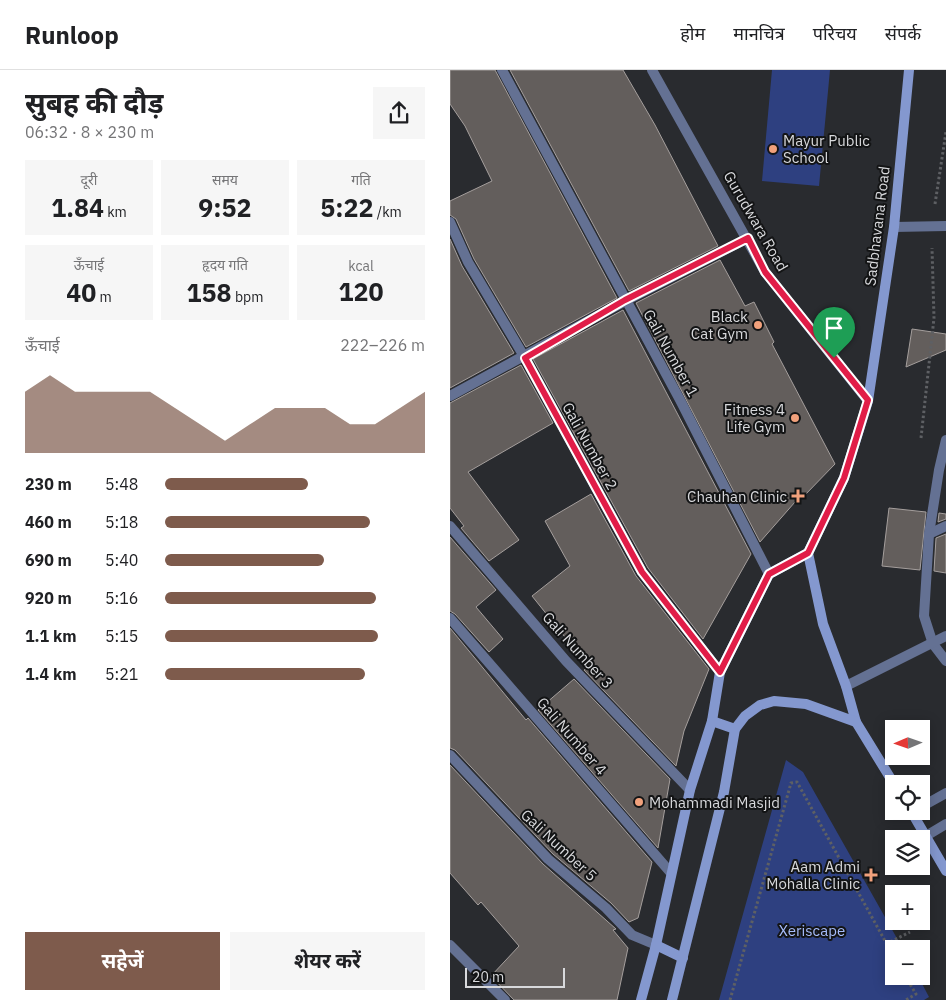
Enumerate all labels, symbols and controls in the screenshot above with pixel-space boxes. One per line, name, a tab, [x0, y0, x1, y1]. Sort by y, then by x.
text: Runloop	[25, 19, 119, 51]
text: होम	[680, 22, 705, 45]
text: मानचित्र	[733, 22, 785, 45]
text: परिचय	[813, 22, 857, 45]
text: संपर्क	[885, 22, 921, 45]
text: सुबह की दौड़	[25, 84, 163, 121]
button: share	[373, 87, 425, 139]
text: 06:32 · 8 × 230 m	[25, 122, 154, 142]
place label: Mayur Public School	[783, 131, 870, 167]
marker: Mayur Public School	[767, 143, 779, 155]
street label: Sadbhavana Road	[860, 165, 894, 287]
street label: Gurudwara Road	[720, 168, 792, 274]
text: दूरी	[81, 171, 97, 189]
text: समय	[212, 171, 238, 189]
text: गति	[351, 171, 371, 189]
text: 1.84	[51, 191, 104, 224]
text: 9:52	[198, 191, 252, 224]
text: 5:22	[320, 191, 373, 224]
text: km	[104, 203, 127, 221]
text: /km	[373, 203, 402, 221]
text: ऊँचाई	[74, 256, 104, 274]
text: हृदय गति	[202, 256, 248, 274]
text: kcal	[348, 257, 374, 275]
text: 120	[338, 275, 384, 308]
text: 40	[66, 276, 96, 309]
text: 158	[187, 276, 232, 309]
text: m	[96, 288, 112, 306]
text: bpm	[232, 288, 263, 306]
street label: Gali Number 1	[639, 306, 703, 400]
place label: Black Cat Gym	[691, 307, 748, 343]
pin	[813, 307, 855, 358]
icon: arrive	[820, 314, 848, 342]
marker: Black Cat Gym	[752, 319, 764, 331]
text: ऊँचाई	[25, 335, 60, 355]
text: 222–226 m	[340, 335, 425, 355]
street label: Gali Number 2	[558, 399, 622, 493]
place label: Fitness 4 Life Gym	[724, 400, 785, 436]
marker: Fitness 4 Life Gym	[789, 412, 801, 424]
text: 230 m	[25, 474, 72, 494]
text: 5:48	[105, 474, 138, 494]
place label: Chauhan Clinic	[687, 487, 787, 506]
marker: Chauhan Clinic	[791, 489, 805, 503]
text: 460 m	[25, 512, 72, 532]
text: 5:18	[105, 512, 138, 532]
text: 690 m	[25, 550, 72, 570]
text: 5:40	[105, 550, 138, 570]
text: 920 m	[25, 588, 72, 608]
text: 5:16	[105, 588, 138, 608]
street label: Gali Number 3	[538, 608, 618, 692]
text: 1.1 km	[25, 626, 76, 646]
text: 5:15	[105, 626, 138, 646]
text: 1.4 km	[25, 664, 76, 684]
text: 5:21	[105, 664, 138, 684]
street label: Gali Number 4	[533, 693, 611, 779]
north arrow	[885, 720, 930, 765]
map controls	[885, 720, 930, 985]
button: locate	[885, 775, 930, 820]
place label: Mohammadi Masjid	[649, 793, 780, 812]
marker: Mohammadi Masjid	[633, 796, 645, 808]
street label: Gali Number 5	[517, 805, 601, 885]
button: layers	[885, 830, 930, 875]
place label: Aam Admi Mohalla Clinic	[766, 857, 860, 893]
marker: Aam Admi Mohalla Clinic	[864, 868, 878, 882]
button: +	[885, 885, 930, 930]
park label: Xeriscape	[779, 921, 845, 940]
button: सहेजें	[25, 932, 220, 990]
button: शेयर करें	[230, 932, 425, 990]
button: −	[885, 940, 930, 985]
scale bar	[465, 965, 565, 988]
text: 20 m	[472, 968, 504, 986]

